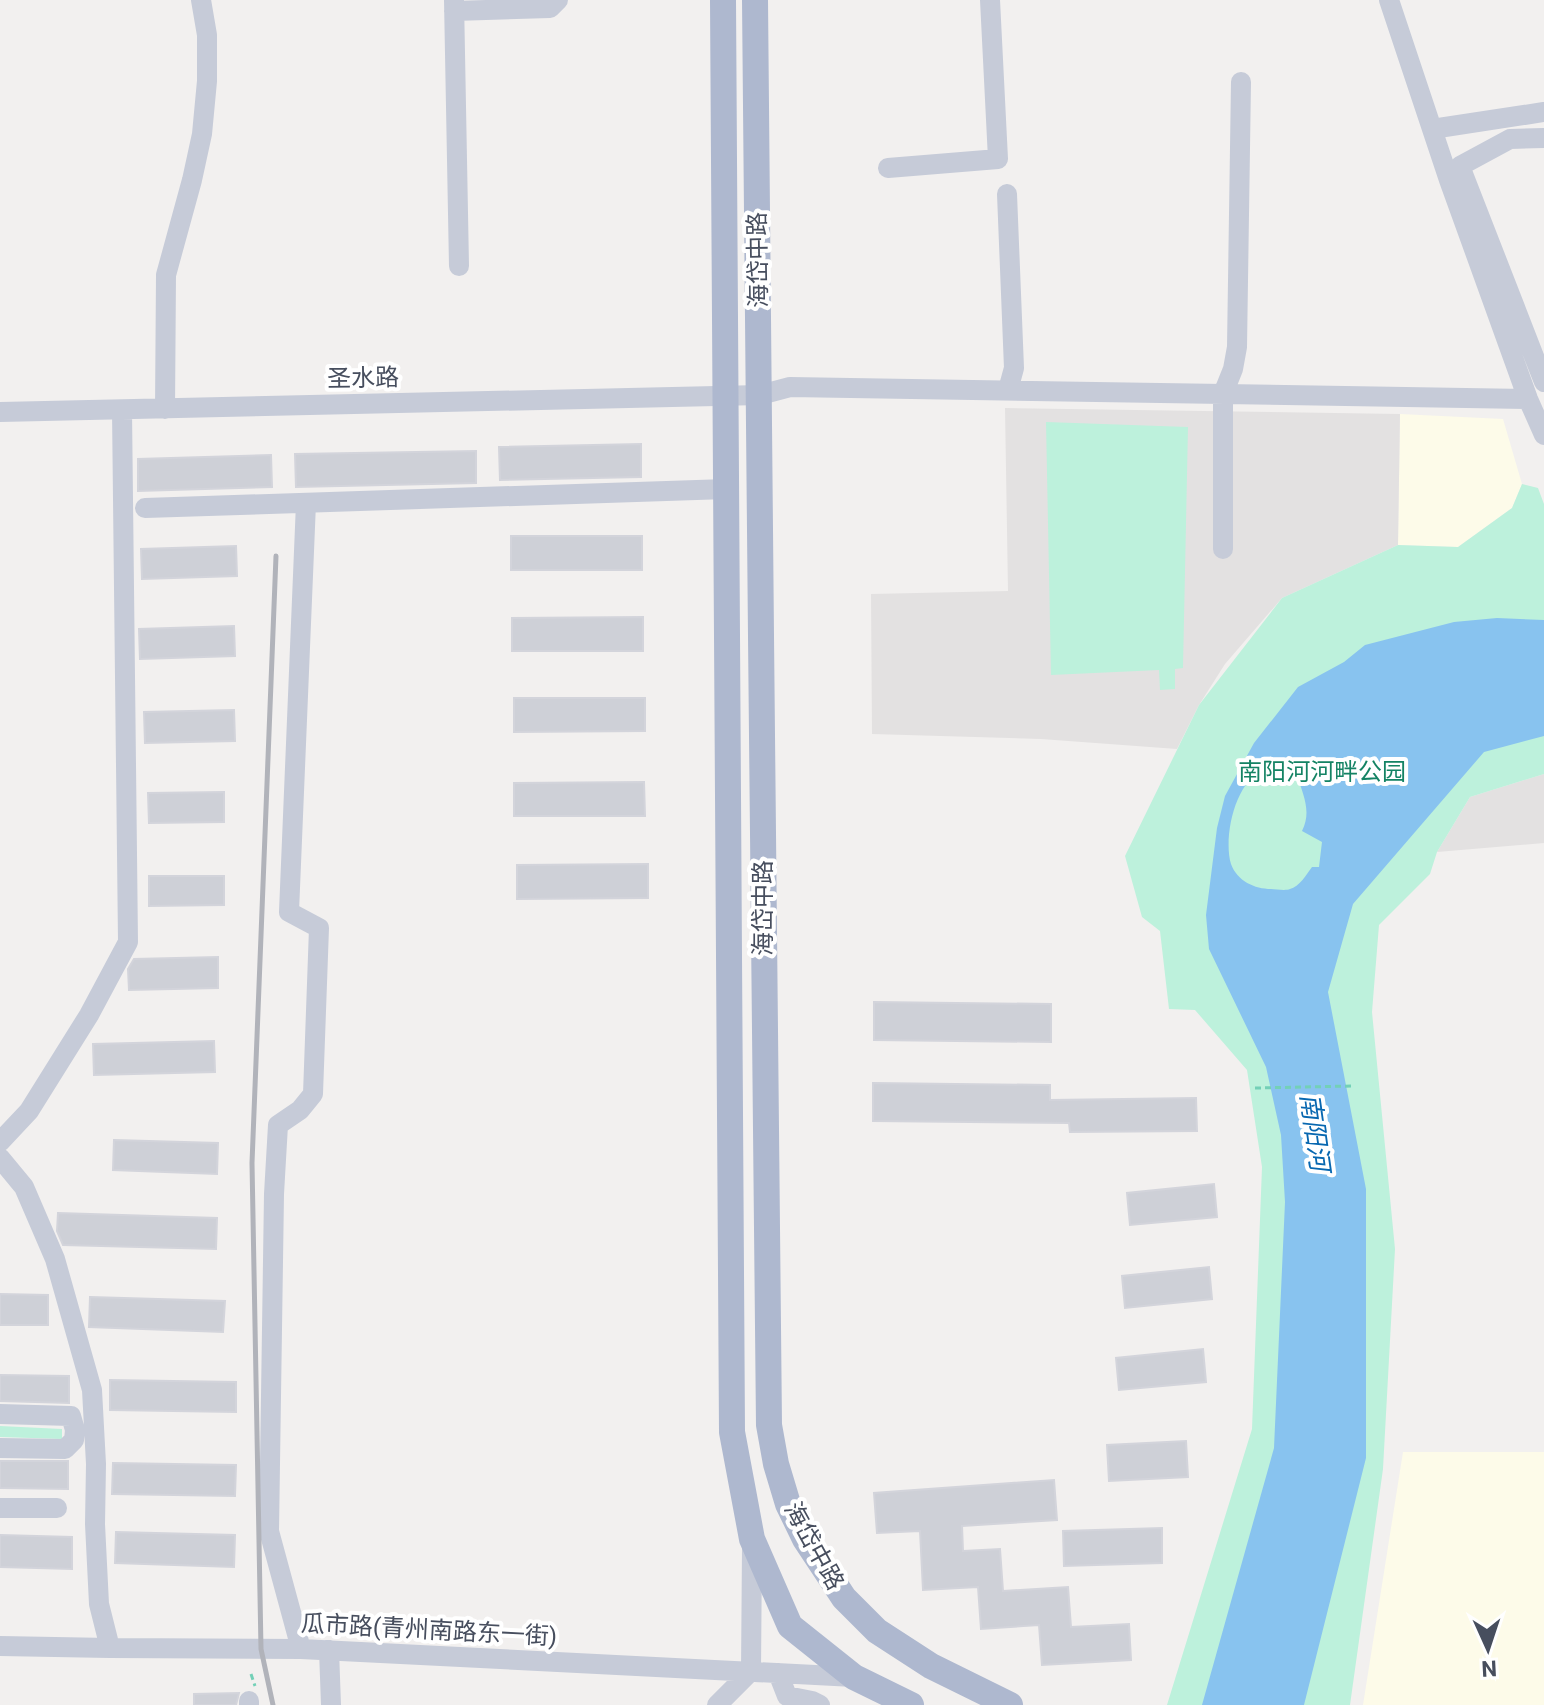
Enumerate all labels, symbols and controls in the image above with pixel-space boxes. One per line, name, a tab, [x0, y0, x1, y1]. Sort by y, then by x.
street label: 海岱中路	[743, 212, 773, 308]
street label: 圣水路	[327, 363, 399, 393]
park label: 南阳河河畔公园	[1238, 758, 1406, 786]
street label: 海岱中路	[749, 860, 777, 956]
water label: 南阳河	[1295, 1091, 1336, 1178]
street label: 海岱中路	[778, 1497, 850, 1595]
street label: 瓜市路(青州南路东一街)	[300, 1609, 558, 1651]
north arrow	[1448, 1609, 1528, 1689]
text: N	[1481, 1656, 1497, 1681]

